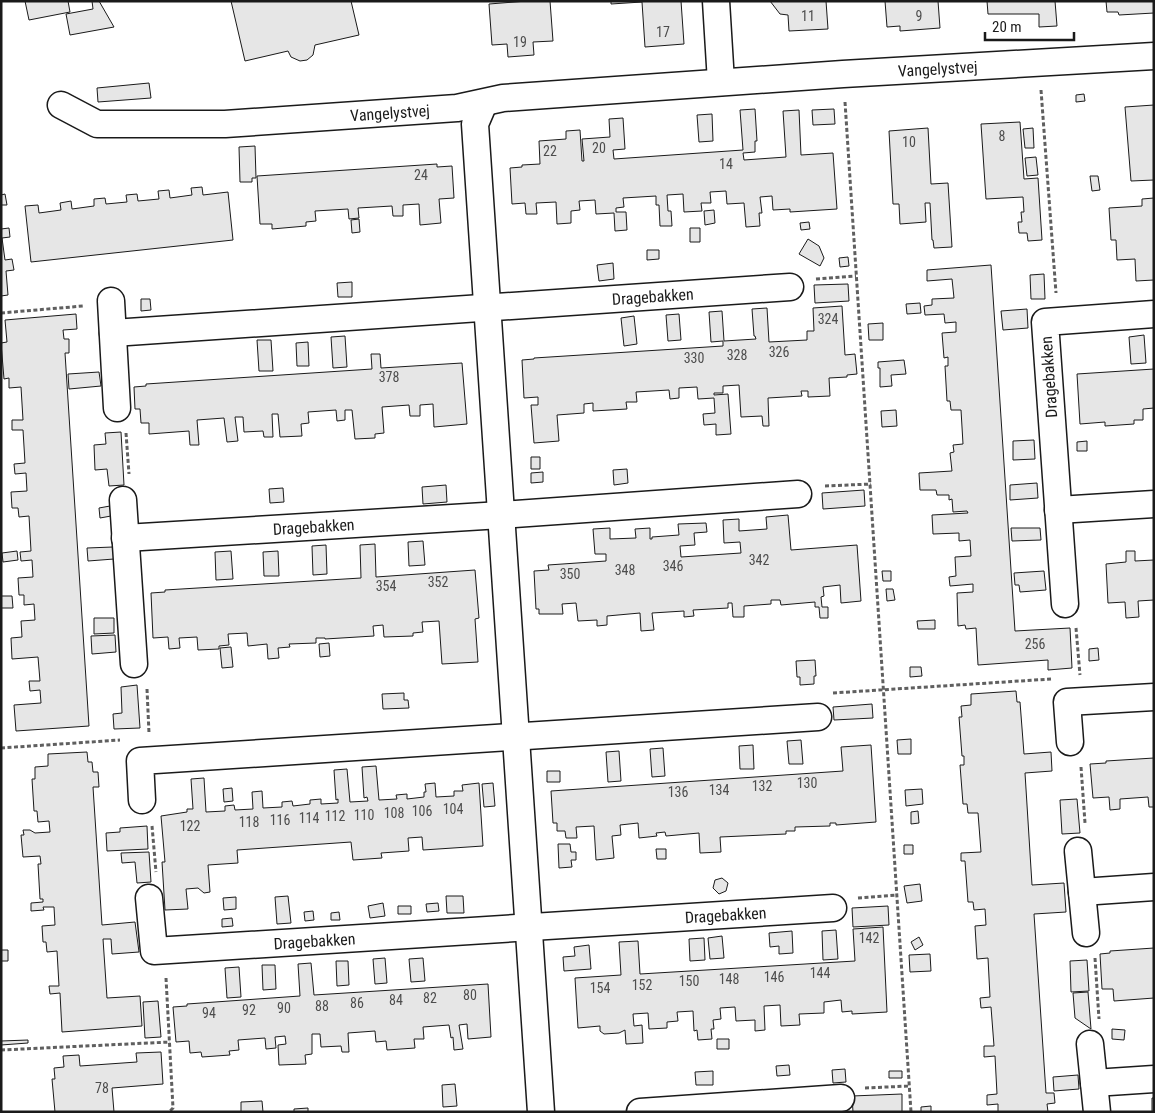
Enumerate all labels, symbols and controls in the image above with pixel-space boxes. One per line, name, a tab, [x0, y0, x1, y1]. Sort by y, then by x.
house number: 11	[801, 8, 815, 24]
house number: 9	[916, 8, 922, 24]
scale bar	[985, 10, 1074, 42]
text: 20 m	[992, 18, 1022, 36]
house number: 17	[656, 24, 670, 40]
house number: 19	[513, 34, 527, 50]
street label: Vangelystvej	[897, 57, 978, 80]
street label: Vangelystvej	[350, 100, 430, 125]
house number: 8	[999, 128, 1006, 144]
house number: 10	[902, 134, 916, 150]
house number: 20	[592, 140, 606, 156]
house number: 22	[543, 143, 557, 159]
house number: 14	[719, 156, 733, 172]
house number: 24	[414, 167, 428, 183]
street label: Dragebakken	[611, 284, 694, 309]
house number: 324	[818, 311, 838, 327]
street label: Dragebakken	[1037, 336, 1061, 418]
house number: 326	[769, 344, 789, 360]
house number: 328	[727, 347, 747, 363]
house number: 330	[684, 350, 704, 366]
house number: 378	[379, 369, 399, 385]
street label: Dragebakken	[272, 514, 355, 538]
house number: 342	[749, 552, 769, 568]
house number: 346	[663, 558, 683, 574]
house number: 348	[615, 562, 635, 578]
house number: 350	[560, 566, 580, 582]
house number: 352	[428, 574, 448, 590]
house number: 354	[376, 578, 396, 594]
house number: 256	[1025, 636, 1045, 652]
house number: 130	[797, 775, 817, 791]
house number: 132	[752, 778, 772, 794]
house number: 134	[709, 782, 729, 798]
house number: 136	[668, 784, 688, 800]
house number: 104	[443, 801, 463, 817]
house number: 106	[412, 803, 432, 819]
house number: 108	[384, 805, 404, 821]
house number: 110	[354, 807, 374, 823]
house number: 112	[325, 808, 345, 824]
house number: 114	[299, 810, 319, 826]
house number: 116	[270, 812, 290, 828]
house number: 118	[239, 814, 259, 830]
house number: 122	[180, 818, 200, 834]
street label: Dragebakken	[684, 903, 767, 927]
street label: Dragebakken	[273, 929, 356, 953]
house number: 142	[859, 930, 879, 946]
house number: 144	[810, 965, 830, 981]
house number: 146	[764, 969, 784, 985]
house number: 148	[719, 971, 739, 987]
house number: 150	[679, 973, 699, 989]
house number: 152	[632, 977, 652, 993]
house number: 154	[590, 980, 610, 996]
house number: 80	[463, 987, 477, 1003]
house number: 82	[423, 990, 437, 1006]
house number: 84	[389, 992, 403, 1008]
house number: 86	[350, 995, 364, 1011]
house number: 88	[315, 998, 329, 1014]
house number: 90	[277, 1000, 291, 1016]
house number: 92	[242, 1002, 256, 1018]
house number: 94	[202, 1005, 216, 1021]
house number: 78	[95, 1080, 109, 1096]

